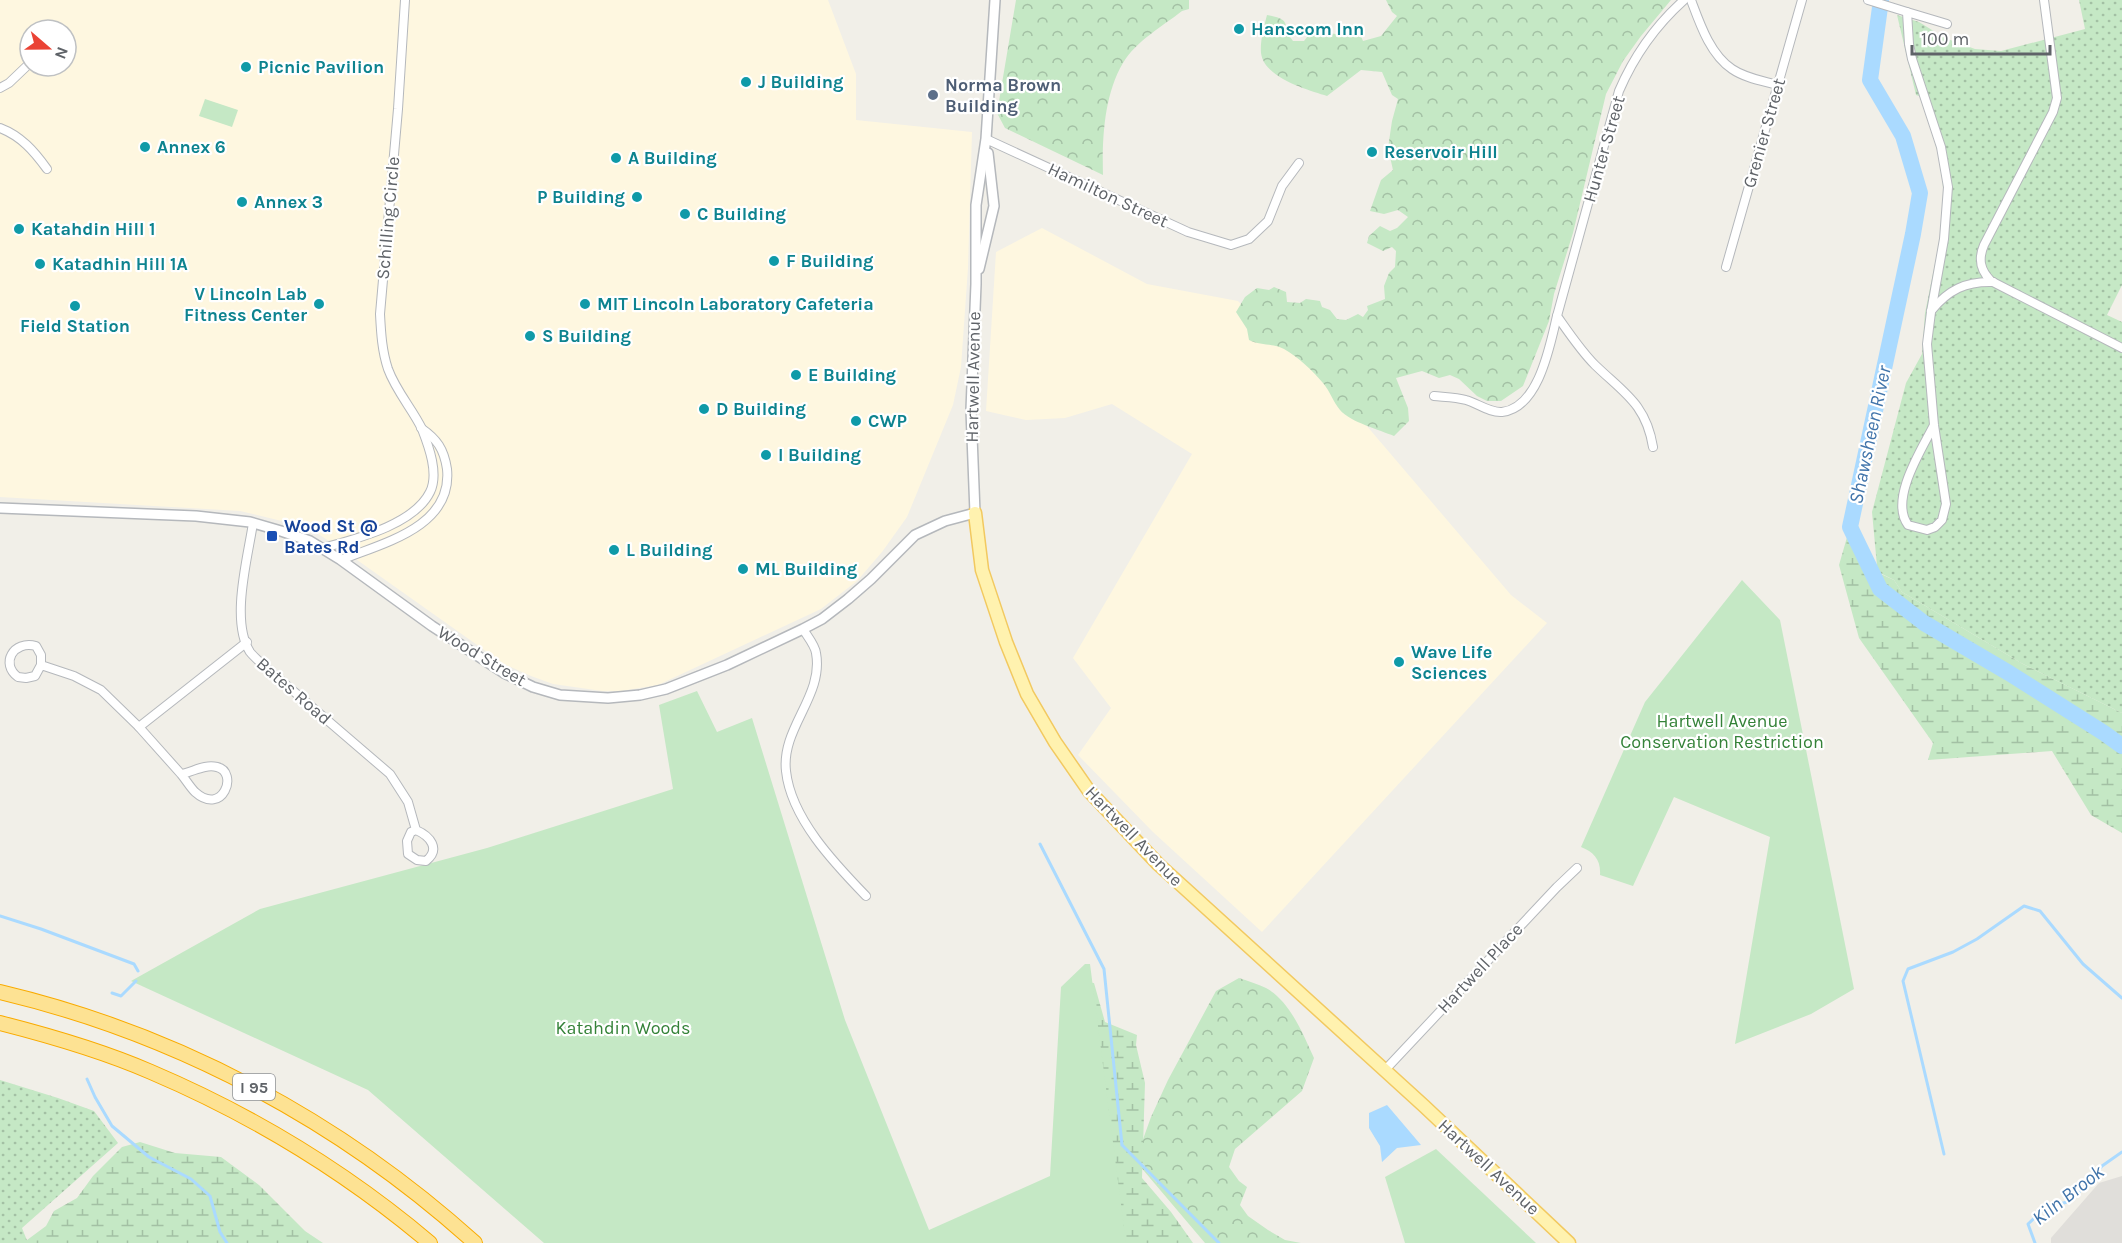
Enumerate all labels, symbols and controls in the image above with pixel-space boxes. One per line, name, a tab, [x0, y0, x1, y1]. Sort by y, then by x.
north arrow	[18, 18, 78, 78]
place label: Hanscom Inn	[1251, 18, 1364, 40]
scale bar	[1912, 18, 2050, 56]
marker: Hanscom Inn	[1232, 22, 1246, 36]
text: 100 m	[1921, 28, 1969, 50]
text: N	[51, 44, 73, 62]
place label: Picnic Pavilion	[258, 56, 384, 78]
marker: Picnic Pavilion	[239, 60, 253, 74]
place label: J Building	[758, 71, 844, 93]
place label: Norma Brown Building	[945, 74, 1061, 117]
marker: J Building	[739, 75, 753, 89]
street label: Grenier Street	[1738, 75, 1790, 190]
marker: Norma Brown Building	[926, 88, 940, 102]
street label: Hunter Street	[1578, 93, 1630, 205]
place label: Annex 6	[157, 136, 226, 158]
marker: Annex 6	[138, 140, 152, 154]
place label: Reservoir Hill	[1384, 141, 1498, 163]
marker: Reservoir Hill	[1365, 145, 1379, 159]
place label: A Building	[628, 147, 717, 169]
marker: A Building	[609, 151, 623, 165]
street label: Schilling Circle	[372, 155, 404, 281]
street label: Hamilton Street	[1044, 157, 1172, 233]
place label: P Building	[537, 186, 626, 208]
marker: P Building	[630, 190, 644, 204]
place label: Annex 3	[254, 191, 323, 213]
marker: Annex 3	[235, 195, 249, 209]
place label: C Building	[697, 203, 786, 225]
marker: C Building	[678, 207, 692, 221]
place label: Katahdin Hill 1	[31, 218, 155, 240]
marker: Katahdin Hill 1	[12, 222, 26, 236]
place label: F Building	[786, 250, 874, 272]
place label: Katadhin Hill 1A	[52, 253, 188, 275]
marker: F Building	[767, 254, 781, 268]
marker: Katadhin Hill 1A	[33, 257, 47, 271]
place label: V Lincoln Lab Fitness Center	[184, 283, 307, 326]
place label: MIT Lincoln Laboratory Cafeteria	[597, 293, 874, 315]
marker: V Lincoln Lab Fitness Center	[312, 297, 326, 311]
marker: MIT Lincoln Laboratory Cafeteria	[578, 297, 592, 311]
marker: Field Station	[68, 299, 82, 313]
street label: Hartwell Avenue	[961, 311, 985, 443]
place label: Field Station	[20, 315, 130, 337]
place label: S Building	[542, 325, 632, 347]
marker: S Building	[523, 329, 537, 343]
water label: Shawsheen River	[1844, 363, 1896, 506]
place label: E Building	[808, 364, 897, 386]
marker: E Building	[789, 368, 803, 382]
place label: D Building	[716, 398, 806, 420]
marker: D Building	[697, 402, 711, 416]
place label: CWP	[868, 410, 907, 432]
marker: CWP	[849, 414, 863, 428]
place label: I Building	[778, 444, 862, 466]
marker: I Building	[759, 448, 773, 462]
place label: Wood St @ Bates Rd	[284, 515, 378, 558]
marker: Wood St @ Bates Rd	[265, 529, 279, 543]
place label: L Building	[626, 539, 713, 561]
marker: L Building	[607, 543, 621, 557]
place label: ML Building	[755, 558, 858, 580]
marker: ML Building	[736, 562, 750, 576]
street label: Wood Street	[434, 621, 531, 691]
place label: Wave Life Sciences	[1411, 641, 1492, 684]
street label: Bates Road	[252, 652, 336, 730]
marker: Wave Life Sciences	[1392, 655, 1406, 669]
park label: Hartwell Avenue Conservation Restriction	[1620, 710, 1824, 753]
street label: Hartwell Avenue	[1081, 781, 1187, 891]
street label: Hartwell Place	[1433, 918, 1527, 1018]
park label: Katahdin Woods	[556, 1017, 690, 1039]
road number: I 95	[233, 1074, 275, 1100]
street label: Hartwell Avenue	[1434, 1114, 1544, 1220]
water label: Kiln Brook	[2028, 1159, 2109, 1230]

